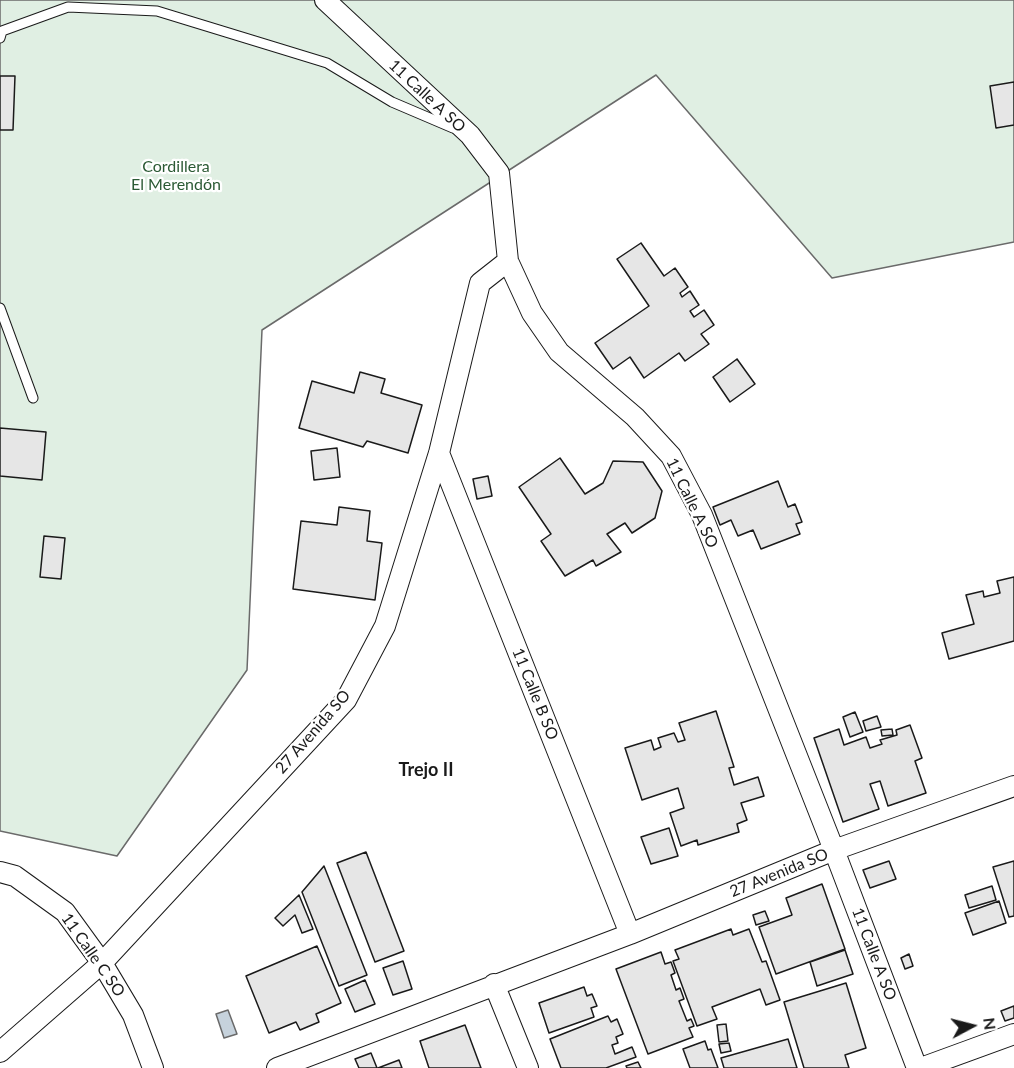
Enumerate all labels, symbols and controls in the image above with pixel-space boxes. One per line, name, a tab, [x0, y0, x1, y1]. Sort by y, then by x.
street label: 11 Calle A SO	[385, 56, 469, 136]
park label: Cordillera El Merendón	[131, 157, 221, 195]
street label: 11 Calle A SO	[662, 455, 722, 551]
street label: 11 Calle B SO	[508, 645, 562, 743]
street label: 27 Avenida SO	[271, 686, 355, 778]
district label: Trejo II	[398, 759, 454, 781]
street label: 27 Avenida SO	[727, 845, 831, 901]
street label: 11 Calle A SO	[848, 905, 900, 1003]
street label: 11 Calle C SO	[57, 909, 129, 1001]
north arrow	[942, 996, 1002, 1056]
text: N	[980, 1016, 1001, 1031]

